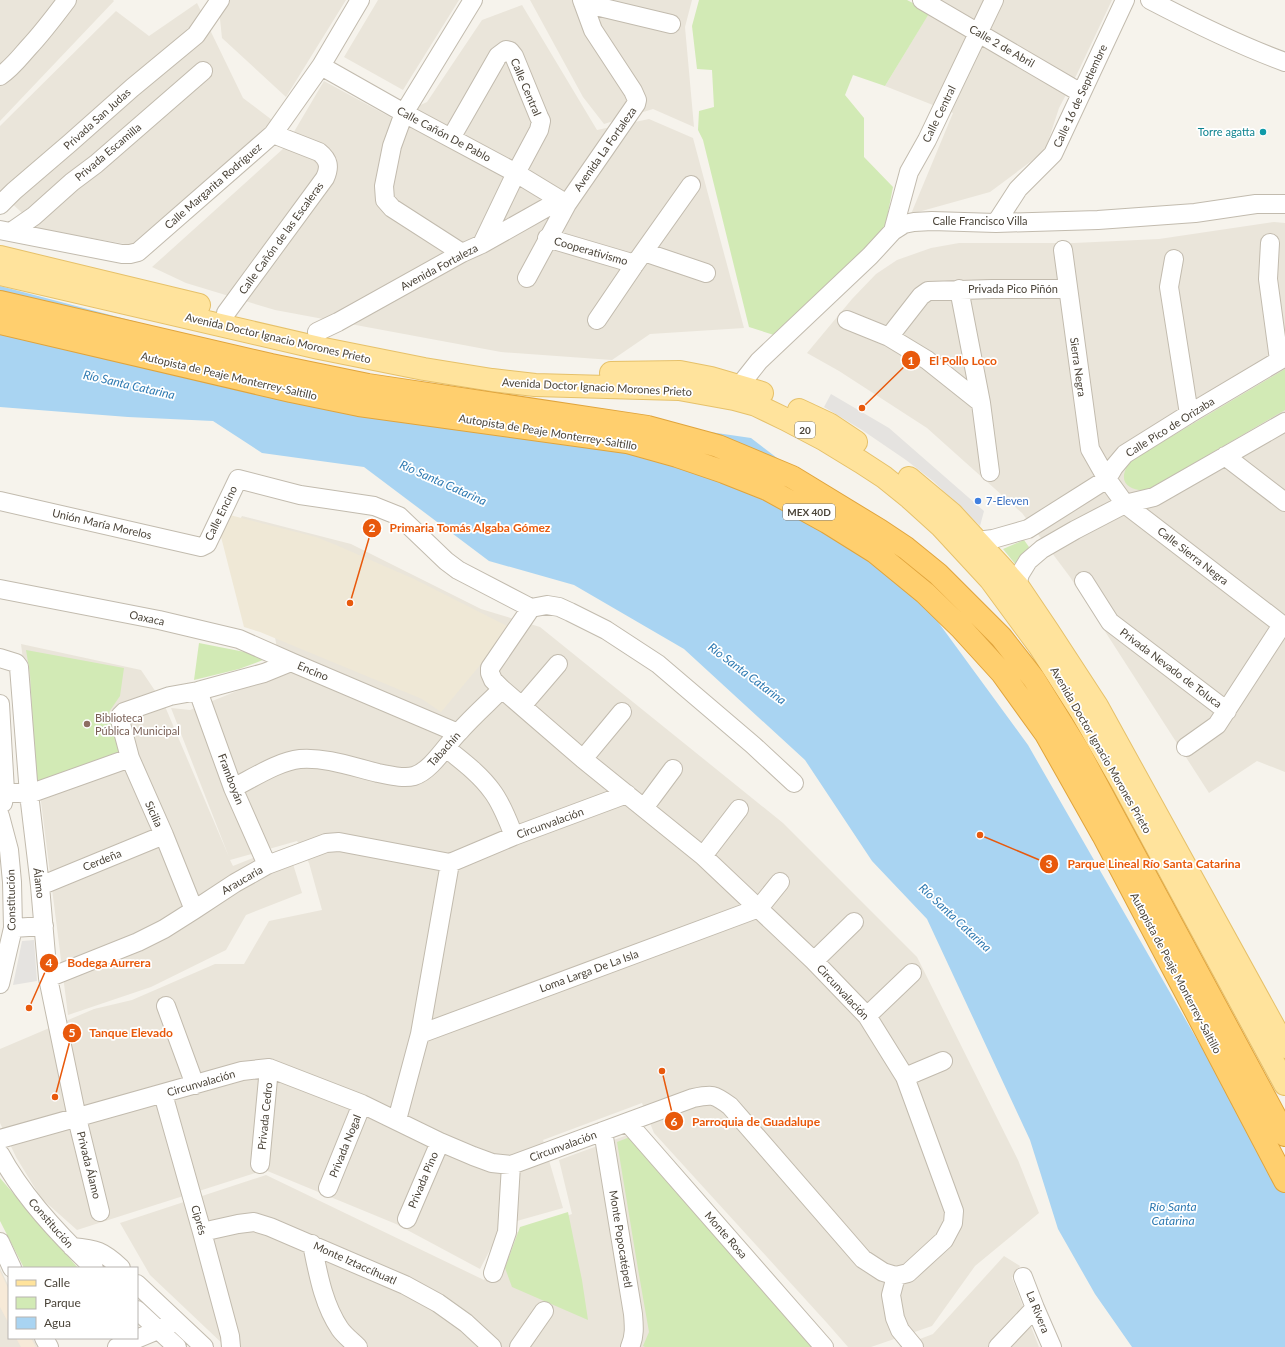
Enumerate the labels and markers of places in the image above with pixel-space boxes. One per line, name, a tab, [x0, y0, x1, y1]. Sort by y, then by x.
place label: Torre agatta	[1198, 125, 1255, 138]
marker: Torre agatta	[1258, 127, 1268, 137]
callout: El Pollo Loco	[901, 348, 1005, 372]
place label: 7-Eleven	[986, 494, 1029, 507]
marker: 7-Eleven	[973, 496, 983, 506]
callout: Primaria Tomás Algaba Gómez	[362, 516, 559, 540]
place label: Biblioteca Pública Municipal	[95, 711, 180, 737]
marker: Biblioteca Pública Municipal	[82, 719, 92, 729]
callout: Parque Lineal Río Santa Catarina	[1039, 852, 1248, 876]
callout: Bodega Aurrera	[39, 951, 159, 975]
callout: Tanque Elevado	[62, 1021, 181, 1045]
callout: Parroquia de Guadalupe	[664, 1109, 828, 1133]

